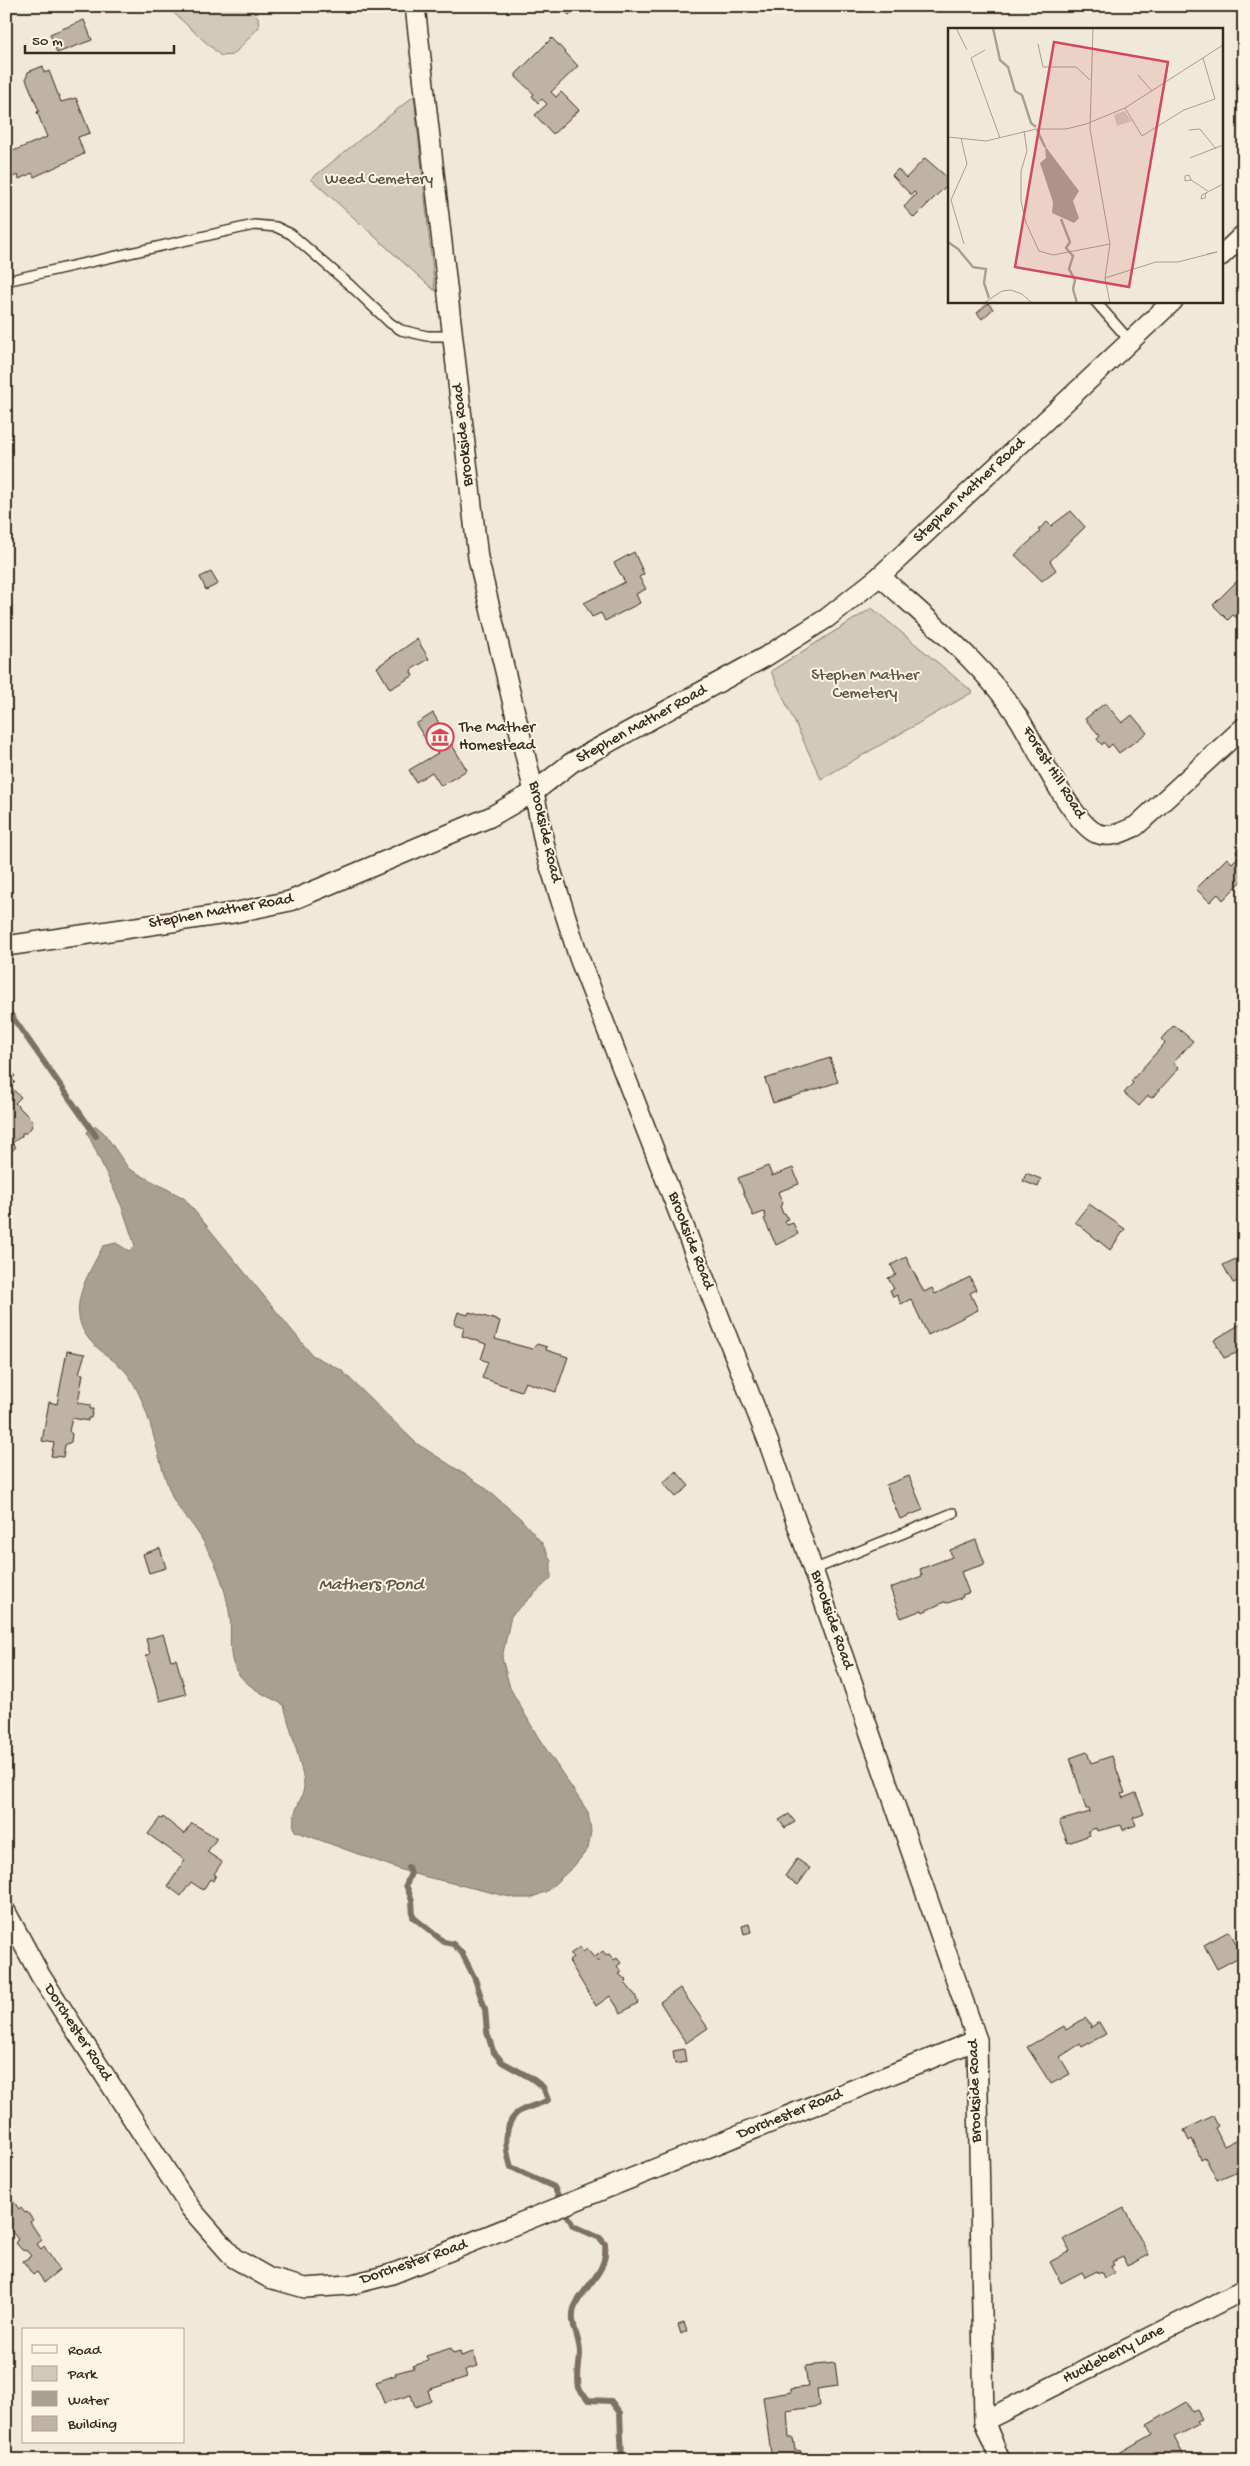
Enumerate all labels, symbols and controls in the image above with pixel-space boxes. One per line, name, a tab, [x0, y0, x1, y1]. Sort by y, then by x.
scale bar	[25, 22, 174, 54]
inset map	[948, 28, 1222, 302]
text: 50 m	[32, 33, 63, 51]
park label: Weed Cemetery	[325, 171, 433, 190]
street label: Brookside Road	[449, 381, 479, 488]
street label: Stephen Mather Road	[910, 433, 1031, 548]
park label: Stephen Mather Cemetery	[811, 667, 920, 704]
street label: Stephen Mather Road	[574, 680, 712, 769]
place label: The Mather Homestead	[458, 719, 537, 756]
museum icon: The Mather Homestead	[425, 722, 455, 752]
street label: Forest Hill Road	[1017, 723, 1090, 824]
street label: Brookside Road	[523, 779, 565, 886]
street label: Stephen Mather Road	[147, 890, 296, 934]
street label: Brookside Road	[662, 1188, 718, 1294]
street label: Brookside Road	[805, 1567, 857, 1673]
water label: Mathers Pond	[319, 1575, 426, 1596]
street label: Dorchester Road	[38, 1980, 116, 2086]
street label: Brookside Road	[965, 2037, 987, 2144]
street label: Dorchester Road	[734, 2085, 847, 2145]
street label: Dorchester Road	[357, 2235, 471, 2291]
street label: Huckleberry Lane	[1060, 2321, 1169, 2389]
legend	[22, 2328, 185, 2444]
text: Road	[68, 2342, 102, 2360]
text: Park	[67, 2366, 98, 2384]
text: Water	[68, 2392, 110, 2410]
text: Building	[67, 2416, 117, 2434]

